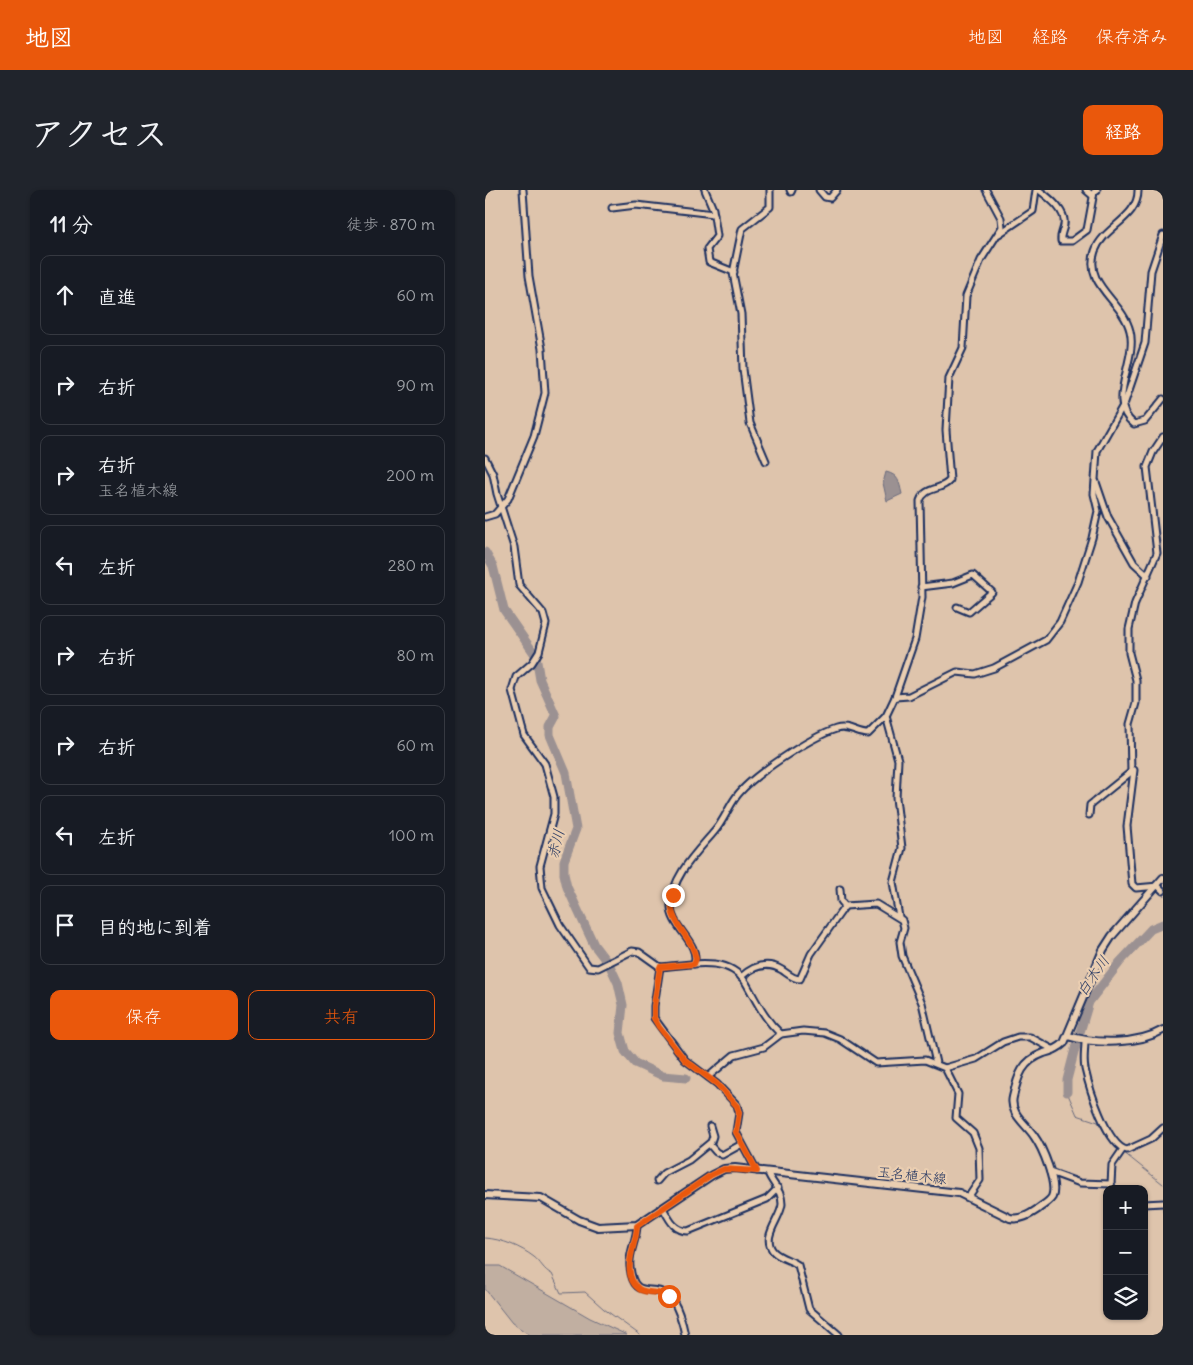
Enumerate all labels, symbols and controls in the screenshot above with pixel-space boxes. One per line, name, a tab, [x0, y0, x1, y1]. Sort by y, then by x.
text: 地図	[25, 22, 73, 52]
text: 地図	[968, 25, 1004, 48]
text: 経路	[1032, 25, 1068, 48]
text: 保存済み	[1096, 25, 1168, 48]
button: 経路	[1083, 105, 1163, 155]
text: アクセス	[30, 111, 168, 155]
text: 11 分	[50, 211, 93, 238]
text: 徒歩 · 870 m	[346, 214, 435, 234]
icon: ahead	[51, 281, 79, 309]
text: 直進	[98, 285, 136, 309]
text: 60 m	[396, 285, 434, 305]
icon: right	[51, 371, 79, 399]
text: 右折	[98, 375, 136, 399]
text: 90 m	[396, 375, 434, 395]
text: 右折	[98, 453, 136, 477]
icon: right	[51, 461, 79, 489]
text: 200 m	[386, 465, 434, 485]
text: 玉名植木線	[98, 480, 178, 500]
icon: left	[51, 551, 79, 579]
text: 左折	[98, 555, 136, 579]
text: 280 m	[388, 555, 434, 575]
icon: right	[51, 641, 79, 669]
text: 右折	[98, 645, 136, 669]
text: 80 m	[396, 645, 434, 665]
icon: right	[51, 731, 79, 759]
text: 右折	[98, 735, 136, 759]
text: 60 m	[396, 735, 434, 755]
icon: left	[51, 821, 79, 849]
text: 左折	[98, 825, 136, 849]
text: 100 m	[389, 825, 434, 845]
water label: 赤川	[543, 827, 568, 861]
route end	[662, 884, 685, 907]
icon: arrive	[51, 911, 79, 939]
text: 目的地に到着	[98, 915, 212, 939]
water label: 白木川	[1072, 952, 1113, 1000]
button: 保存	[50, 990, 238, 1040]
button: 共有	[248, 990, 435, 1040]
street label: 玉名植木線	[876, 1162, 948, 1188]
map controls	[1103, 1185, 1148, 1320]
button: +	[1103, 1185, 1148, 1230]
button: −	[1103, 1230, 1148, 1275]
button: layers	[1103, 1275, 1148, 1320]
route start	[658, 1285, 681, 1308]

